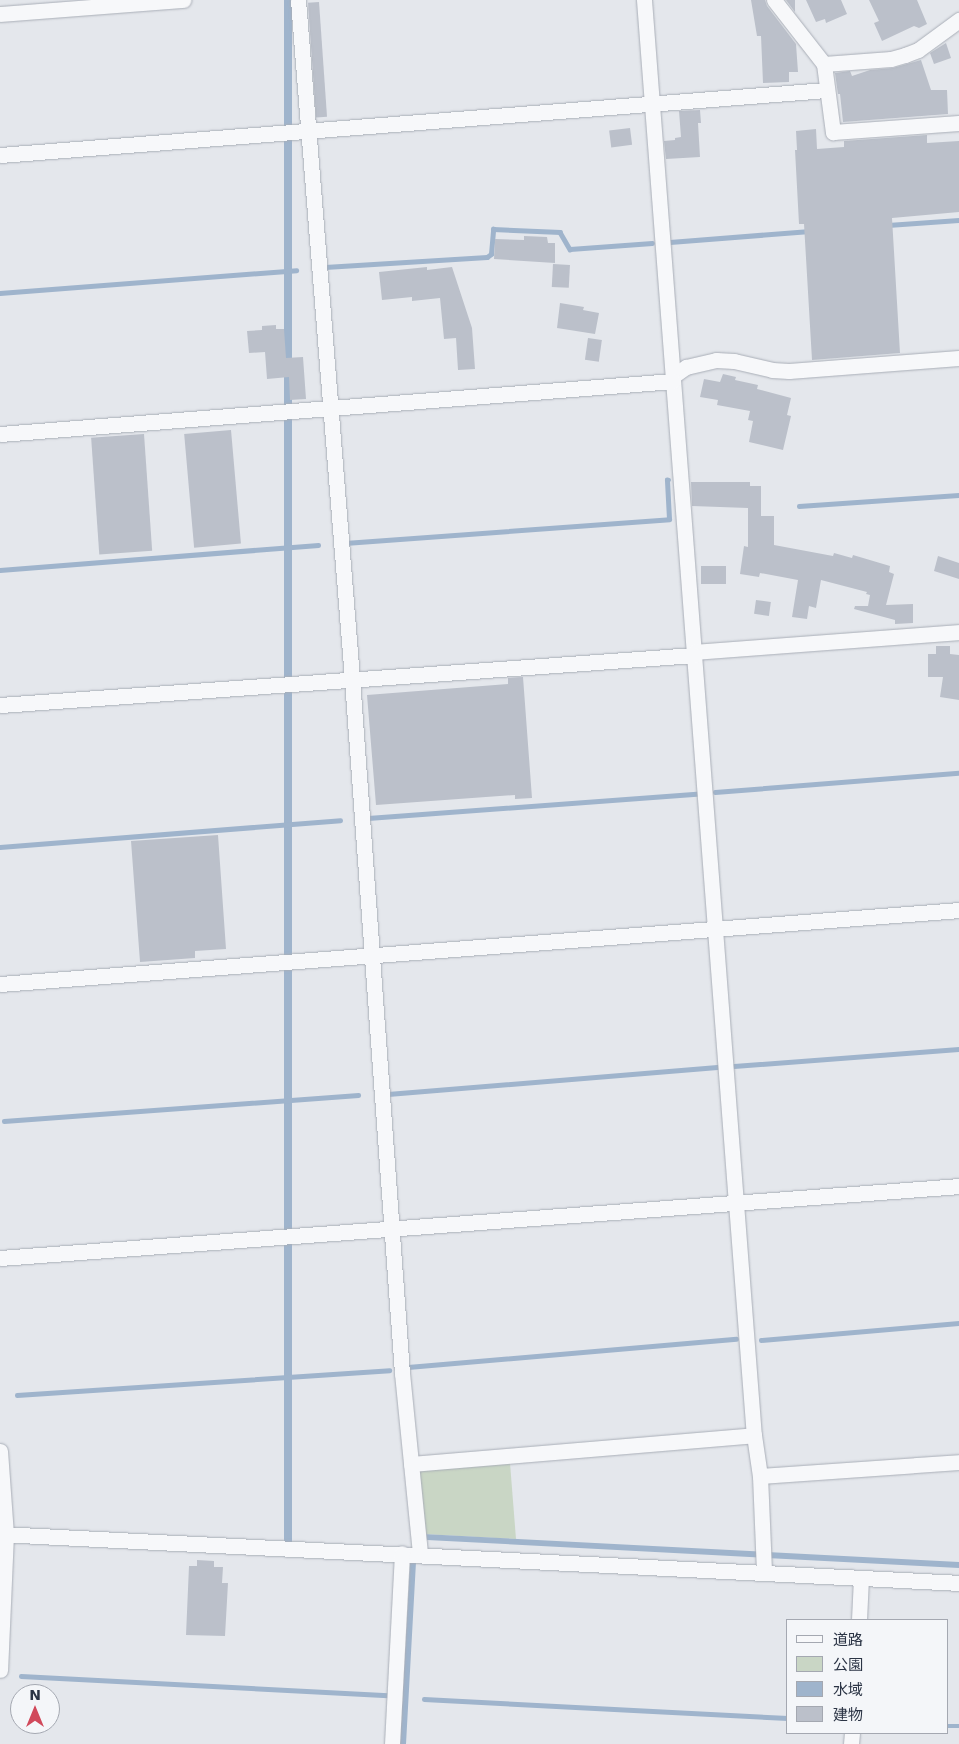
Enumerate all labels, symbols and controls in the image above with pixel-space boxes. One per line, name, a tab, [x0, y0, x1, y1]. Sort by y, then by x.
legend	[786, 1619, 949, 1734]
text: 道路	[833, 1631, 863, 1649]
text: 公園	[833, 1656, 863, 1674]
text: 水域	[833, 1681, 863, 1699]
north arrow	[10, 1684, 60, 1734]
text: N	[29, 1687, 41, 1703]
text: 建物	[833, 1706, 863, 1724]

